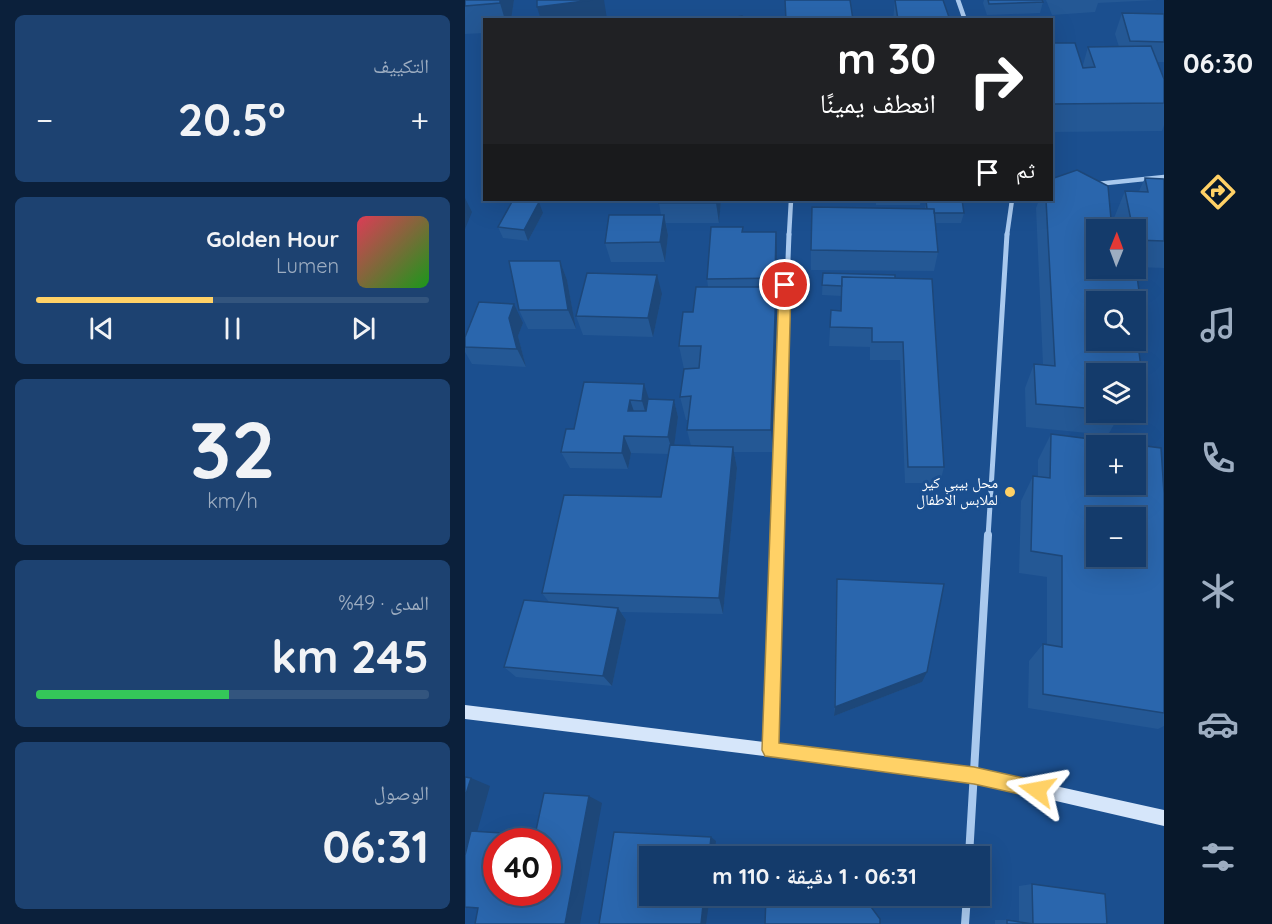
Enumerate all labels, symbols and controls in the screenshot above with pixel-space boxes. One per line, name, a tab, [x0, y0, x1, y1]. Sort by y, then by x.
text: 30 m	[837, 32, 936, 85]
icon: right	[957, 42, 1035, 120]
text: 06:30	[1183, 46, 1253, 80]
text: التكييف	[373, 53, 429, 78]
text: انعطف يمينًا	[820, 86, 936, 120]
text: 20.5°	[178, 91, 286, 147]
text: −	[36, 99, 53, 140]
text: +	[410, 99, 429, 140]
icon: arrive	[971, 156, 1004, 189]
text: ثم	[1016, 156, 1035, 184]
icon: directions	[1197, 171, 1239, 213]
north arrow	[1086, 219, 1146, 279]
map controls	[1086, 219, 1146, 567]
text: Golden Hour	[206, 225, 339, 253]
text: Lumen	[276, 253, 339, 278]
pin	[759, 259, 810, 310]
icon: arrive	[768, 268, 801, 301]
button: search	[1086, 291, 1146, 351]
icon: music	[1197, 304, 1239, 346]
icon: previous	[85, 312, 118, 345]
icon: pause	[216, 312, 249, 345]
icon: next	[347, 312, 380, 345]
button: layers	[1086, 363, 1146, 423]
text: 32	[189, 400, 276, 498]
button: +	[1086, 435, 1146, 495]
icon: phone	[1197, 437, 1239, 479]
place label: محل بيبي كير لملابس الاطفال	[916, 473, 998, 510]
marker: محل بيبي كير لملابس الاطفال	[1003, 485, 1017, 499]
text: km/h	[207, 488, 258, 513]
button: −	[1086, 507, 1146, 567]
icon: climate	[1197, 570, 1239, 612]
text: المدى · 49%	[338, 590, 429, 615]
text: 245 km	[271, 628, 429, 684]
icon: car	[1197, 703, 1239, 745]
position arrow	[1005, 758, 1069, 822]
text: الوصول	[374, 780, 429, 805]
text: 06:31	[323, 818, 429, 874]
speed limit sign: 40	[483, 828, 561, 906]
icon: filters	[1197, 836, 1239, 878]
text: 06:31 · 1 دقيقة · 110 m	[712, 862, 917, 890]

